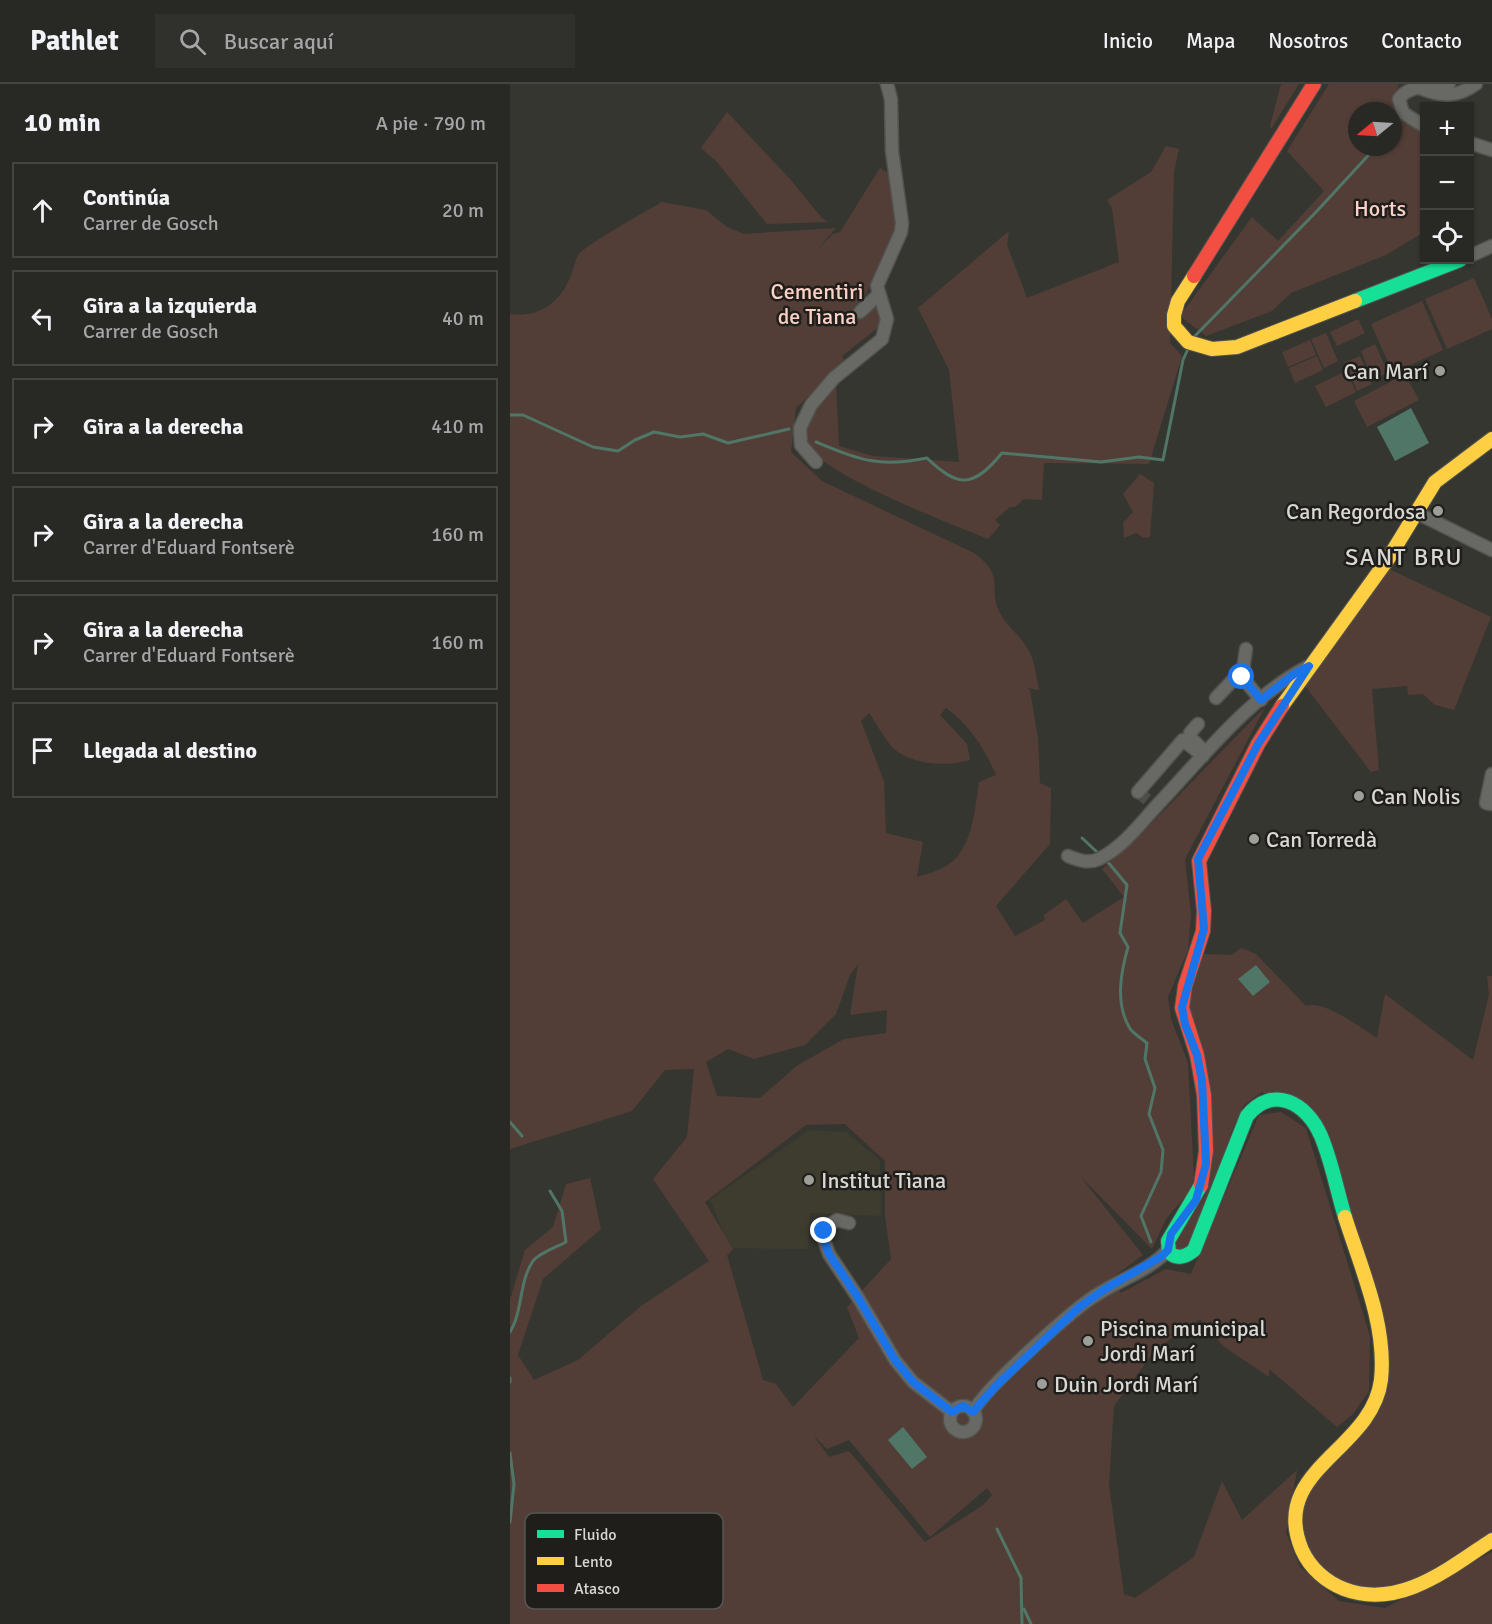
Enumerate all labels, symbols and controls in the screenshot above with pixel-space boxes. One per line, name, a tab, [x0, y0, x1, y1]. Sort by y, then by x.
search box	[155, 14, 575, 68]
text: Pathlet	[30, 24, 119, 58]
icon: search	[176, 25, 209, 58]
text: Buscar aquí	[224, 28, 334, 55]
text: Inicio	[1103, 28, 1153, 54]
text: Mapa	[1186, 28, 1235, 54]
text: Nosotros	[1268, 28, 1348, 54]
text: Contacto	[1381, 28, 1462, 54]
north arrow	[1348, 102, 1402, 156]
map controls	[1420, 102, 1474, 264]
button: +	[1420, 102, 1474, 156]
text: 10 min	[24, 107, 101, 139]
text: A pie · 790 m	[376, 111, 486, 136]
button: −	[1420, 156, 1474, 210]
text: Continúa	[83, 184, 170, 211]
icon: ahead	[26, 194, 59, 227]
park label: Horts	[1354, 195, 1406, 222]
text: 20 m	[442, 198, 484, 223]
button: locate	[1420, 210, 1474, 264]
text: Carrer de Gosch	[83, 211, 219, 236]
park label: Cementiri de Tiana	[771, 278, 863, 330]
text: Gira a la izquierda	[83, 292, 257, 319]
icon: left	[26, 302, 59, 335]
text: 40 m	[442, 306, 484, 331]
text: Carrer de Gosch	[83, 319, 219, 344]
place label: Can Marí	[1344, 358, 1428, 385]
marker: Can Marí	[1433, 364, 1447, 378]
icon: right	[26, 410, 59, 443]
text: Gira a la derecha	[83, 413, 244, 440]
text: 410 m	[431, 414, 484, 439]
place label: Can Regordosa	[1286, 498, 1426, 525]
marker: Can Regordosa	[1431, 504, 1445, 518]
text: Gira a la derecha	[83, 508, 244, 535]
icon: right	[26, 518, 59, 551]
text: 160 m	[431, 522, 484, 547]
text: Carrer d'Eduard Fontserè	[83, 535, 295, 560]
district label: SANT BRU	[1345, 542, 1463, 572]
text: Gira a la derecha	[83, 616, 244, 643]
icon: right	[26, 626, 59, 659]
text: 160 m	[431, 630, 484, 655]
text: Carrer d'Eduard Fontserè	[83, 643, 295, 668]
route start	[1228, 663, 1254, 689]
icon: arrive	[26, 734, 59, 767]
text: Llegada al destino	[83, 737, 257, 764]
place label: Can Nolis	[1371, 783, 1460, 810]
marker: Can Nolis	[1352, 789, 1366, 803]
place label: Can Torredà	[1266, 826, 1377, 853]
marker: Can Torredà	[1247, 832, 1261, 846]
place label: Institut Tiana	[821, 1167, 946, 1194]
marker: Institut Tiana	[802, 1173, 816, 1187]
route end	[810, 1217, 836, 1243]
place label: Piscina municipal Jordi Marí	[1100, 1315, 1266, 1367]
marker: Piscina municipal Jordi Marí	[1081, 1334, 1095, 1348]
place label: Duin Jordi Marí	[1054, 1371, 1198, 1398]
marker: Duin Jordi Marí	[1035, 1377, 1049, 1391]
legend	[525, 1513, 723, 1609]
text: Fluido	[574, 1525, 617, 1545]
text: Lento	[574, 1552, 612, 1572]
text: Atasco	[574, 1579, 620, 1599]

